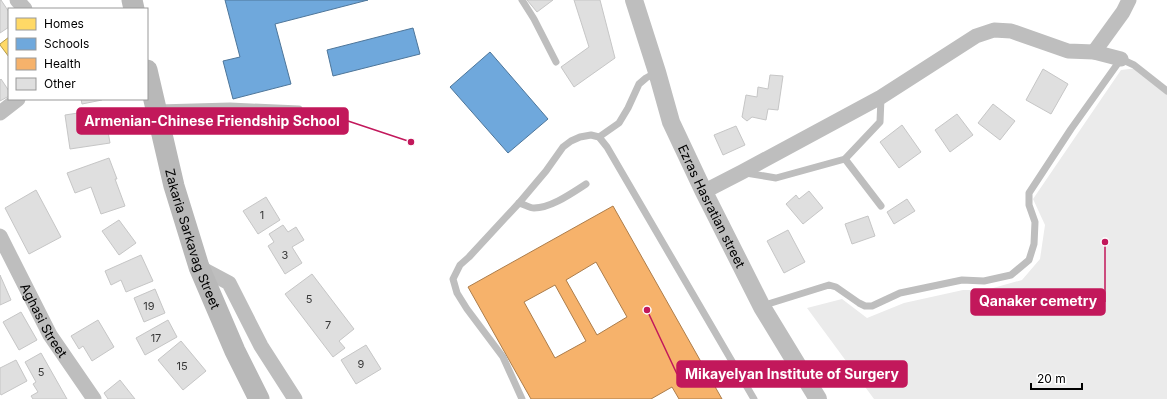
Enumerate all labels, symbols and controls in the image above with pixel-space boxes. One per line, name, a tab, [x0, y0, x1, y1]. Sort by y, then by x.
legend	[8, 8, 148, 100]
text: Homes	[44, 16, 84, 31]
text: Schools	[44, 36, 89, 51]
text: Health	[44, 56, 81, 71]
text: Other	[44, 76, 76, 91]
callout: Armenian-Chinese Friendship School	[77, 108, 348, 134]
text: Armenian-Chinese Friendship School	[84, 112, 340, 129]
street label: Ezras Hasratian street	[675, 142, 749, 270]
street label: Zakaria Sarkavag Street	[162, 167, 224, 311]
house number: 1	[260, 208, 264, 222]
house number: 3	[282, 248, 289, 262]
street label: Aghasi Street	[17, 280, 71, 360]
callout: Qanaker cemetry	[971, 289, 1105, 315]
house number: 5	[306, 292, 313, 306]
text: Qanaker cemetry	[979, 292, 1098, 309]
house number: 19	[143, 299, 155, 313]
house number: 7	[325, 318, 331, 332]
house number: 17	[151, 331, 161, 345]
house number: 9	[358, 357, 365, 371]
house number: 15	[176, 359, 188, 373]
callout: Mikayelyan Institute of Surgery	[677, 361, 907, 387]
house number: 5	[38, 365, 45, 379]
text: Mikayelyan Institute of Surgery	[685, 365, 900, 382]
scale bar	[1031, 365, 1082, 391]
text: 20 m	[1037, 371, 1066, 386]

